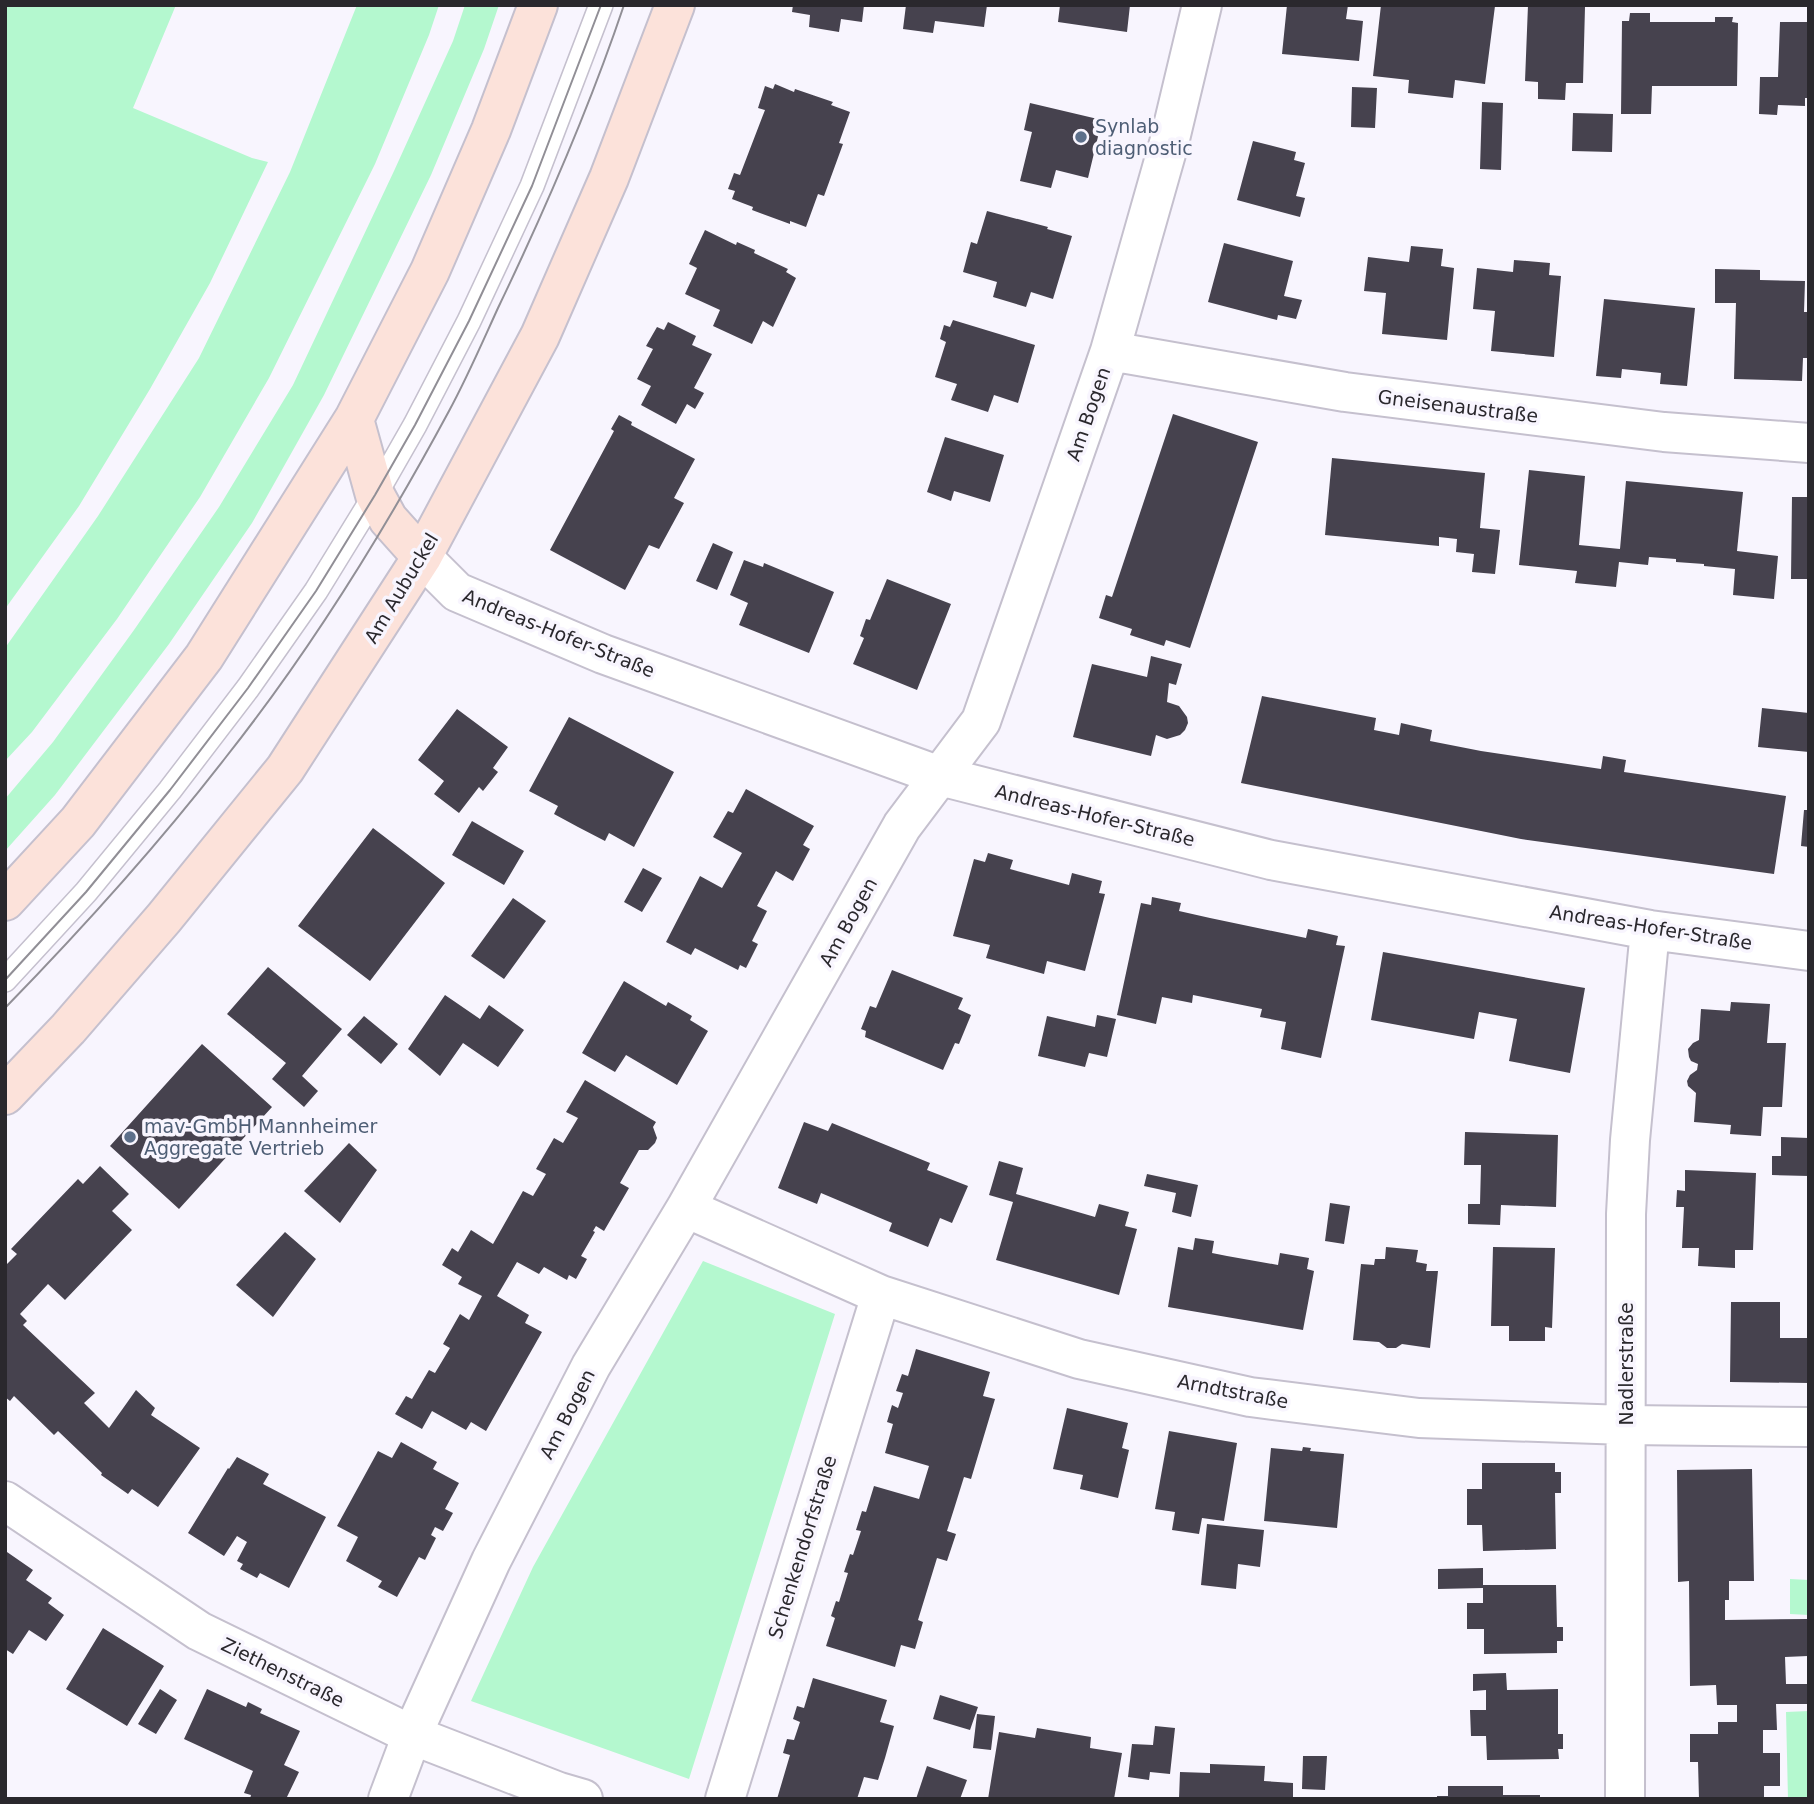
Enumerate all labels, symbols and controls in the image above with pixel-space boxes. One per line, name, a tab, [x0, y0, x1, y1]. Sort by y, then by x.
place label: Synlab diagnostic	[1095, 115, 1193, 159]
marker: Synlab diagnostic	[1073, 129, 1089, 145]
street label: Am Bogen	[1062, 364, 1114, 464]
street label: Gneisenaustraße	[1377, 385, 1539, 427]
street label: Am Aubuckel	[360, 529, 442, 647]
street label: Andreas-Hofer-Straße	[460, 584, 658, 682]
street label: Andreas-Hofer-Straße	[993, 780, 1197, 850]
street label: Am Bogen	[815, 874, 881, 970]
street label: Andreas-Hofer-Straße	[1548, 900, 1754, 954]
place label: mav-GmbH Mannheimer Aggregate Vertrieb	[144, 1115, 377, 1159]
marker: mav-GmbH Mannheimer Aggregate Vertrieb	[122, 1129, 138, 1145]
street label: Nadlerstraße	[1615, 1302, 1637, 1426]
street label: Am Bogen	[535, 1365, 599, 1463]
street label: Arndtstraße	[1176, 1369, 1290, 1413]
street label: Schenkendorfstraße	[764, 1452, 840, 1642]
street label: Ziethenstraße	[218, 1633, 348, 1711]

